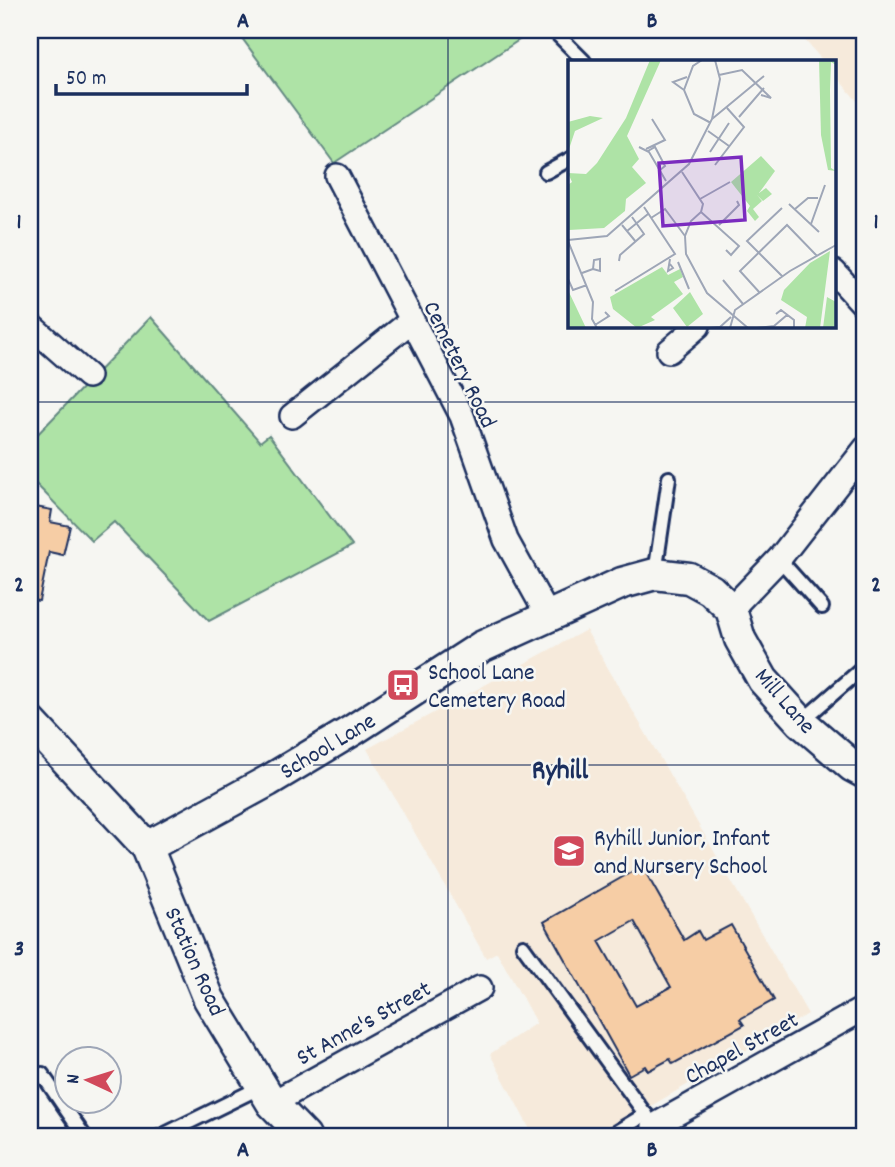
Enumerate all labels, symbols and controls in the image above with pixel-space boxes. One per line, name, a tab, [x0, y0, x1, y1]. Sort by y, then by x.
text: A	[237, 6, 249, 39]
text: B	[647, 6, 658, 39]
scale bar	[56, 52, 247, 96]
inset map	[568, 60, 836, 327]
text: 50 m	[66, 65, 106, 95]
text: 1	[16, 207, 22, 240]
text: 1	[873, 207, 879, 240]
street label: Cemetery Road	[413, 296, 504, 435]
text: 2	[14, 570, 24, 603]
text: 2	[871, 570, 881, 603]
place label: School Lane Cemetery Road	[428, 657, 566, 719]
street label: Mill Lane	[745, 661, 822, 743]
bus stop icon: School Lane Cemetery Road	[384, 666, 422, 704]
street label: School Lane	[274, 706, 383, 790]
district label: Ryhill	[532, 753, 588, 793]
place label: Ryhill Junior, Infant and Nursery School	[594, 823, 770, 885]
school or university icon: Ryhill Junior, Infant and Nursery School	[550, 832, 588, 870]
street label: Station Road	[154, 902, 232, 1022]
text: 3	[14, 934, 24, 967]
text: 3	[871, 934, 881, 967]
street label: St Anne's Street	[291, 973, 438, 1076]
street label: Chapel Street	[679, 1004, 806, 1095]
north arrow	[52, 1044, 122, 1114]
text: N	[61, 1073, 88, 1085]
text: A	[237, 1135, 249, 1167]
text: B	[647, 1135, 658, 1167]

